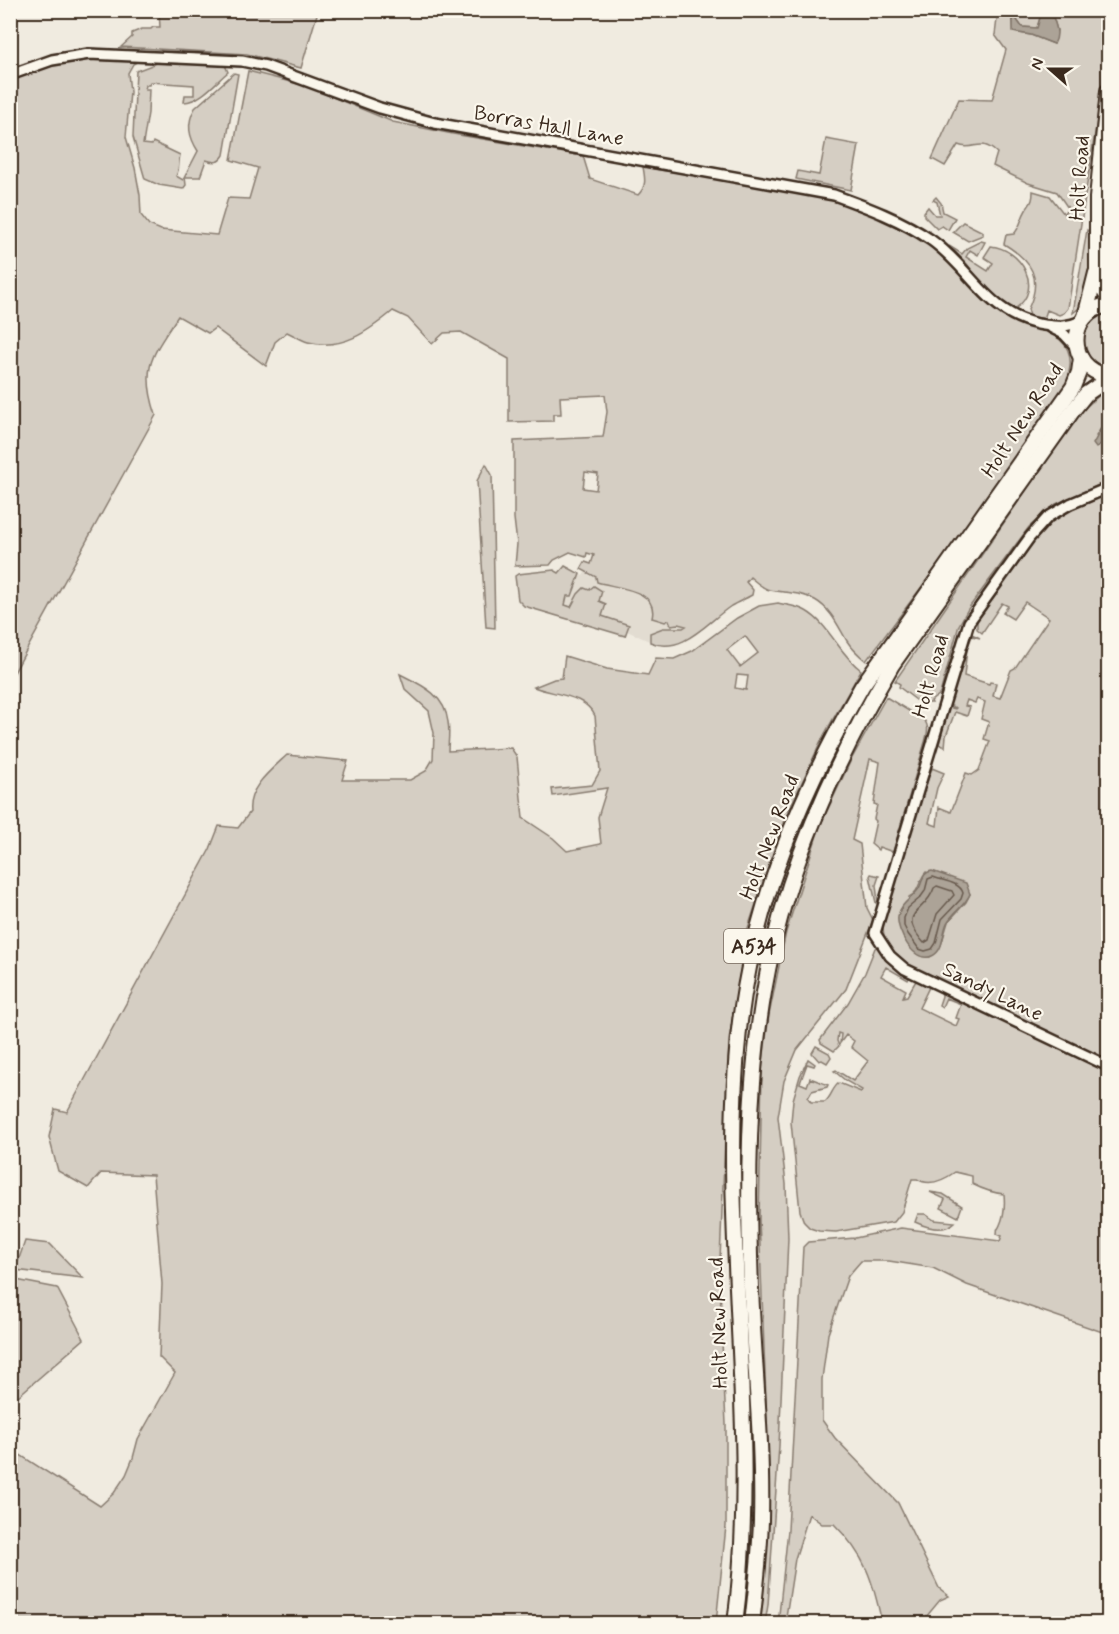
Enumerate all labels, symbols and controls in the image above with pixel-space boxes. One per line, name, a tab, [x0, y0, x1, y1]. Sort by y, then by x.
north arrow	[1020, 39, 1080, 99]
text: N	[1026, 55, 1049, 73]
street label: Borras Hall Lane	[472, 99, 626, 153]
street label: Holt Road	[1063, 134, 1097, 222]
street label: Holt New Road	[975, 358, 1070, 483]
street label: Holt Road	[906, 631, 956, 721]
street label: Holt New Road	[733, 771, 807, 904]
road number: A534	[724, 929, 784, 963]
street label: Sandy Lane	[938, 956, 1047, 1028]
street label: Holt New Road	[703, 1257, 735, 1389]

